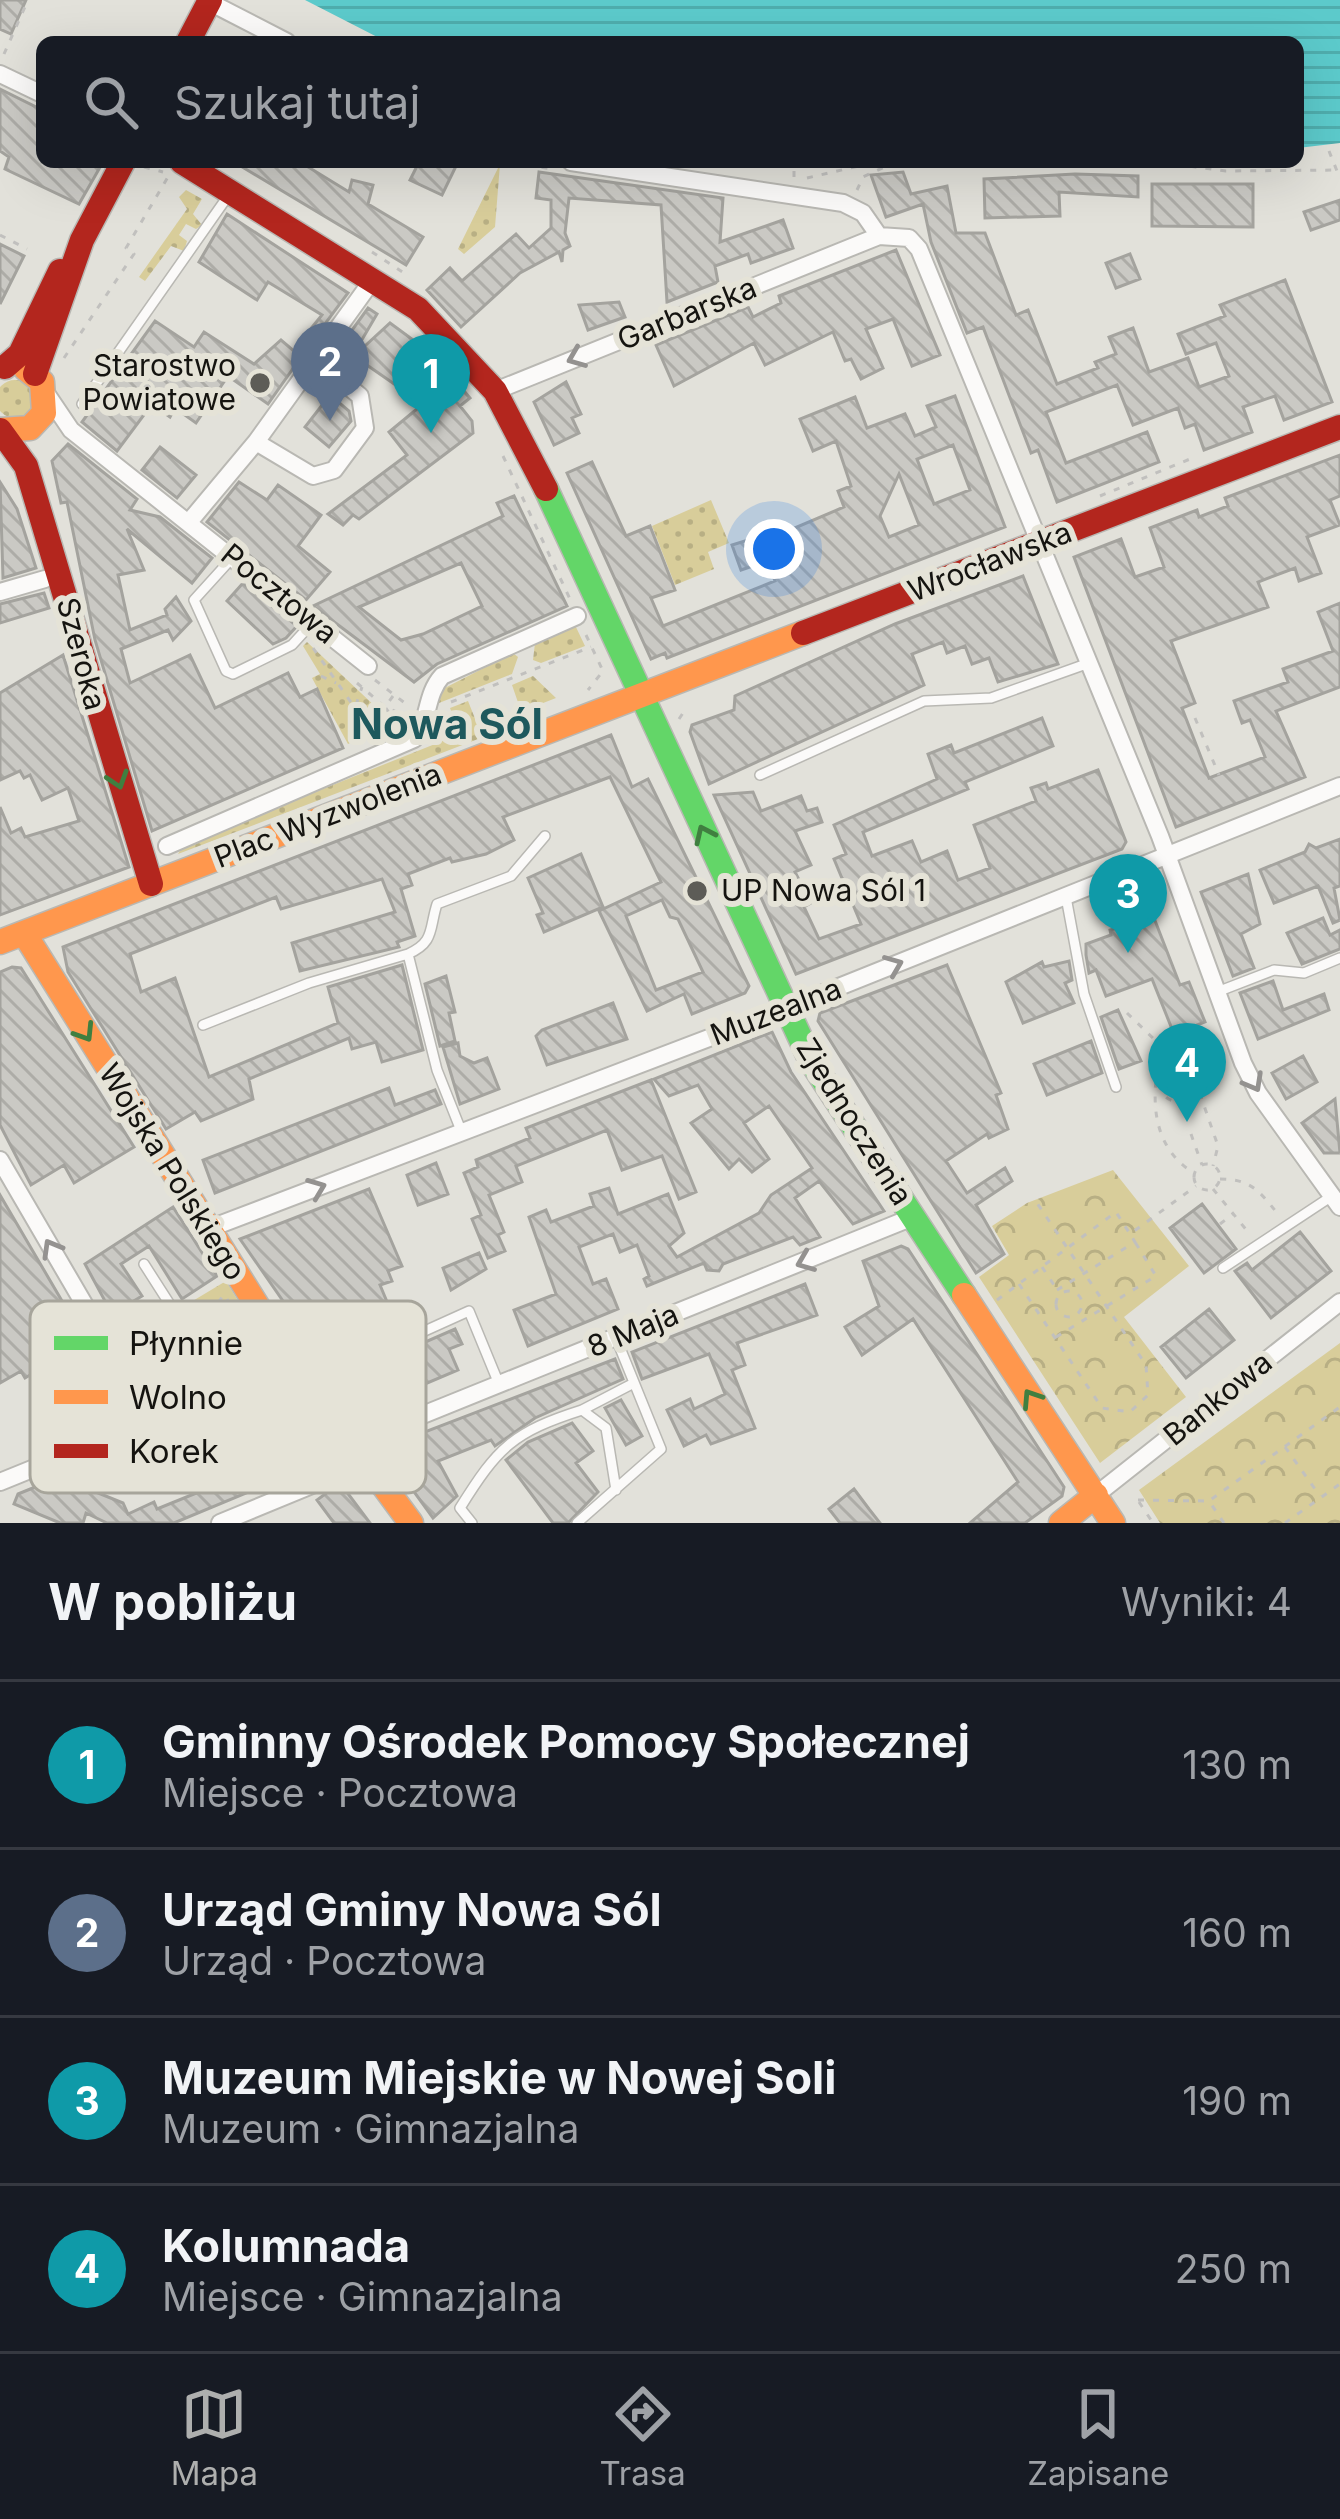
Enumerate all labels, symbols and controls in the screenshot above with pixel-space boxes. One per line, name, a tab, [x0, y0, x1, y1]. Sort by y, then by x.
search box	[36, 36, 1304, 168]
icon: search	[78, 69, 144, 135]
text: Szukaj tutaj	[174, 75, 420, 130]
street label: Garbarska	[612, 269, 761, 357]
pin: 2	[291, 322, 369, 421]
pin: 1	[392, 334, 470, 433]
one-way arrow	[566, 344, 587, 368]
place label: Starostwo Powiatowe	[82, 347, 236, 417]
marker: Starostwo Powiatowe	[247, 370, 273, 396]
street label: Wrocławska	[903, 513, 1077, 609]
your location	[744, 519, 804, 579]
street label: Pocztowa	[214, 536, 345, 651]
street label: Szeroka	[50, 594, 114, 714]
district label: Nowa Sól	[351, 698, 543, 749]
street label: Plac Wyzwolenia	[209, 755, 446, 875]
one-way arrow	[104, 769, 129, 790]
one-way arrow	[695, 825, 718, 846]
pin: 3	[1089, 854, 1167, 953]
place label: UP Nowa Sól 1	[721, 872, 926, 908]
marker: UP Nowa Sól 1	[684, 878, 710, 904]
one-way arrow	[883, 955, 904, 979]
street label: Muzealna	[705, 970, 846, 1052]
one-way arrow	[71, 1019, 93, 1041]
pin: 4	[1148, 1023, 1226, 1122]
street label: Zjednoczenia	[789, 1031, 920, 1212]
street label: Wojska Polskiego	[92, 1057, 254, 1286]
one-way arrow	[1240, 1071, 1263, 1092]
one-way arrow	[306, 1177, 327, 1202]
one-way arrow	[43, 1239, 66, 1261]
one-way arrow	[796, 1248, 817, 1273]
street label: 8 Maja	[582, 1296, 683, 1365]
legend	[30, 1301, 426, 1493]
text: Płynnie	[129, 1323, 243, 1363]
street label: Bankowa	[1156, 1344, 1279, 1453]
text: Wolno	[129, 1377, 227, 1417]
one-way arrow	[1024, 1389, 1046, 1411]
text: Korek	[129, 1431, 219, 1471]
text: W pobliżu	[48, 1571, 297, 1632]
text: Wyniki: 4	[1121, 1578, 1292, 1625]
text: Gminny Ośrodek Pomocy Społecznej	[162, 1714, 970, 1769]
text: 1	[79, 1741, 95, 1788]
text: 130 m	[1182, 1741, 1292, 1788]
text: Miejsce · Pocztowa	[162, 1769, 518, 1816]
text: Urząd Gminy Nowa Sól	[162, 1882, 662, 1937]
text: 2	[75, 1909, 99, 1956]
text: 160 m	[1182, 1909, 1292, 1956]
text: Urząd · Pocztowa	[162, 1937, 486, 1984]
text: Muzeum Miejskie w Nowej Soli	[162, 2050, 836, 2105]
text: 3	[74, 2077, 100, 2124]
text: 190 m	[1182, 2077, 1292, 2124]
text: Muzeum · Gimnazjalna	[162, 2105, 579, 2152]
text: Kolumnada	[162, 2218, 410, 2273]
text: 4	[74, 2245, 100, 2292]
text: 250 m	[1175, 2245, 1292, 2292]
text: Miejsce · Gimnazjalna	[162, 2273, 563, 2320]
tab: Mapa	[171, 2381, 258, 2493]
tab: Trasa	[599, 2381, 686, 2493]
tab: Zapisane	[1027, 2381, 1169, 2493]

